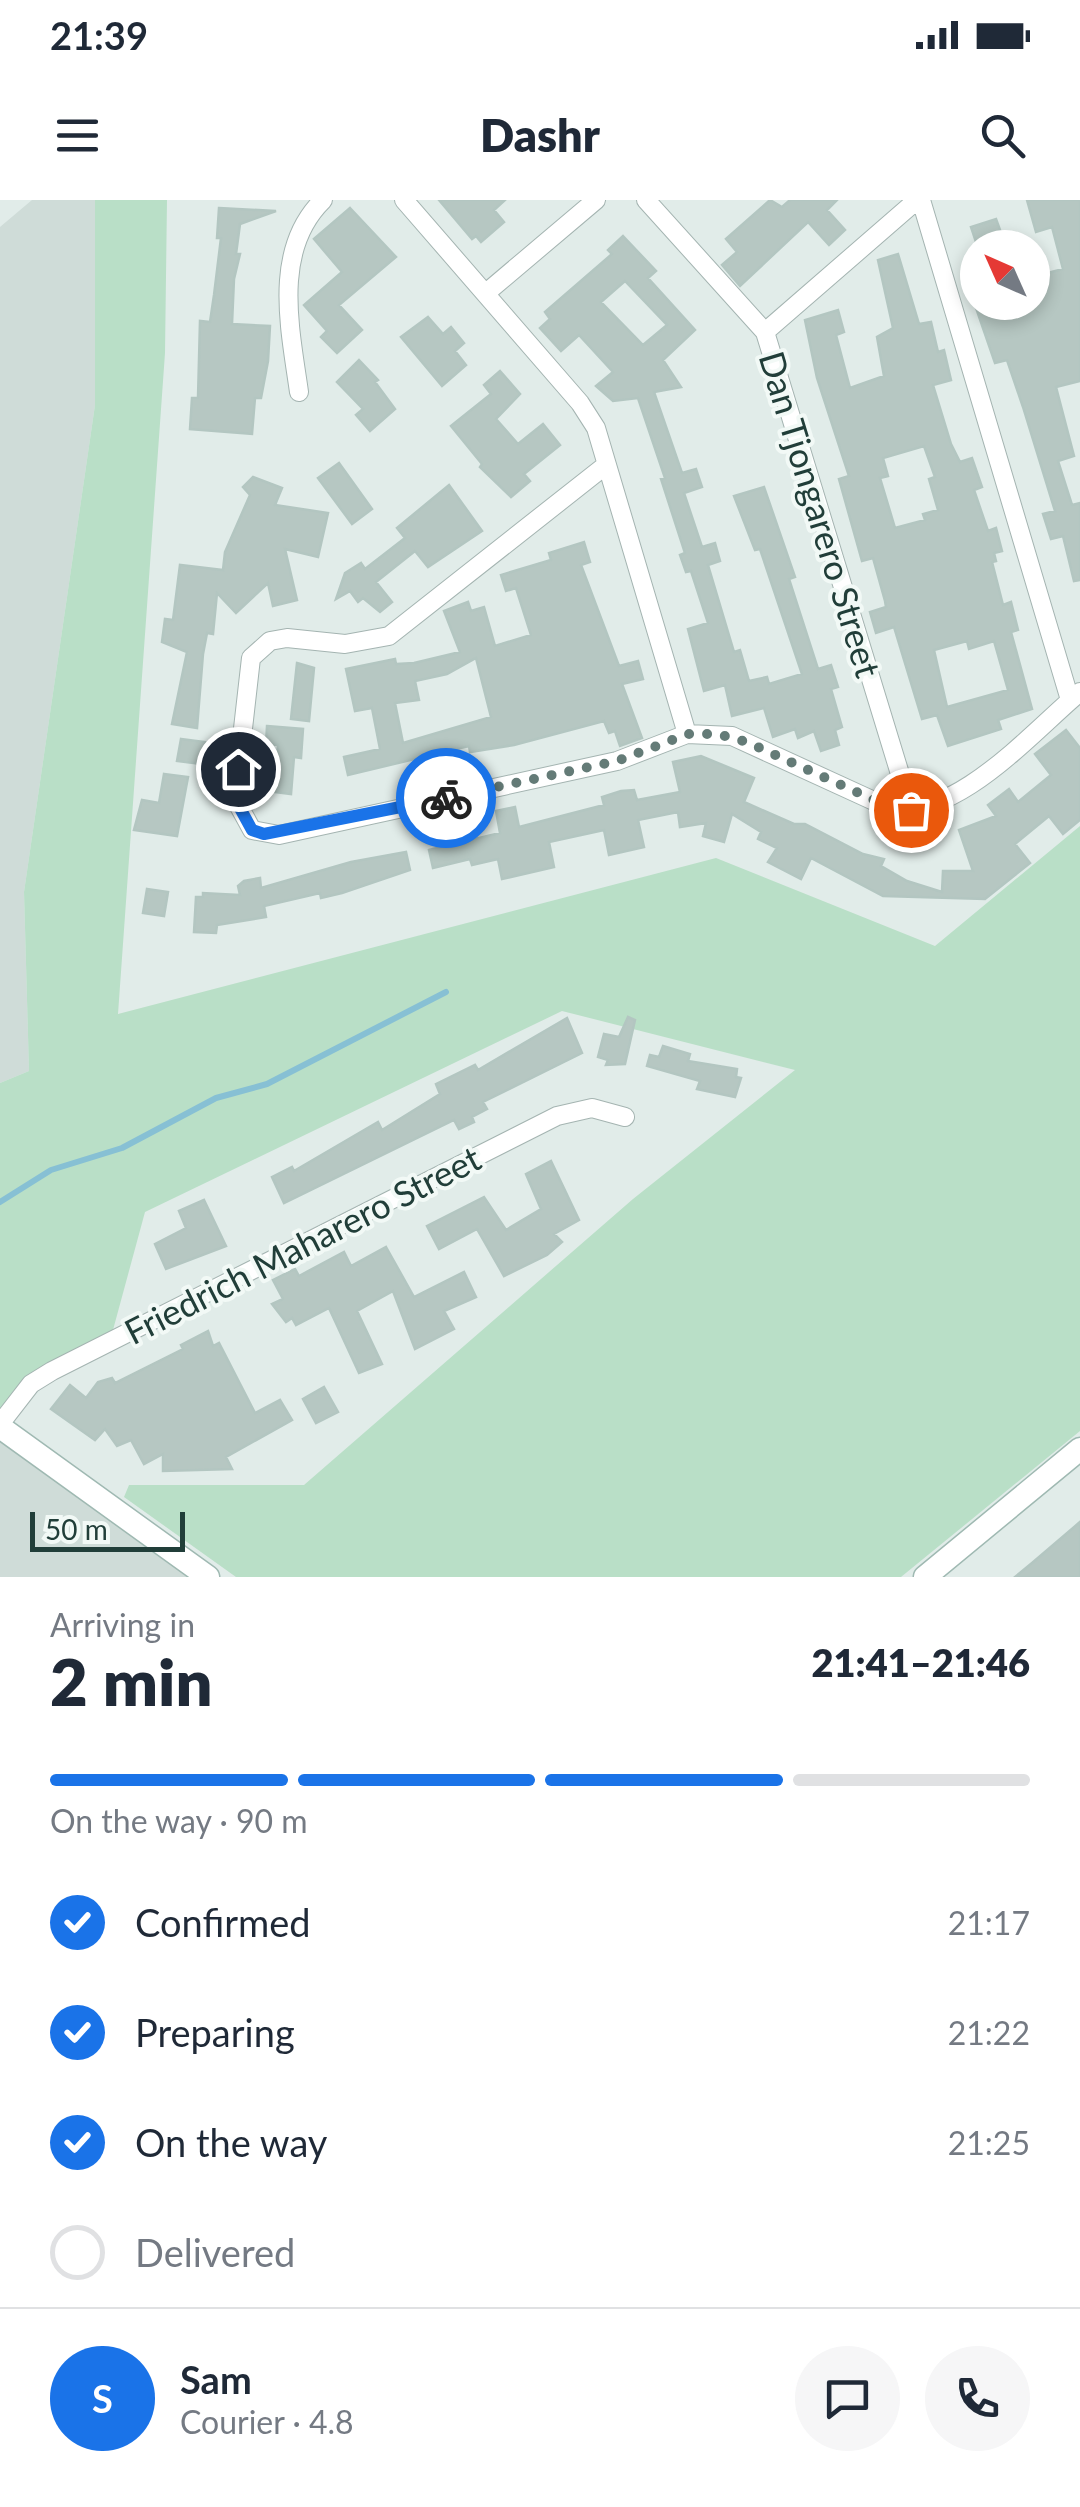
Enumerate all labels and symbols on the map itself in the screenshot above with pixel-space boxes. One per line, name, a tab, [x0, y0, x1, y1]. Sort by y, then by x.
north arrow	[960, 230, 1050, 320]
street label: Dan Tjongarero Street	[751, 346, 891, 682]
pin	[196, 727, 281, 812]
courier	[396, 748, 496, 848]
pin	[869, 768, 954, 853]
street label: Friedrich Maharero Street	[117, 1136, 487, 1352]
scale bar	[30, 1507, 185, 1552]

